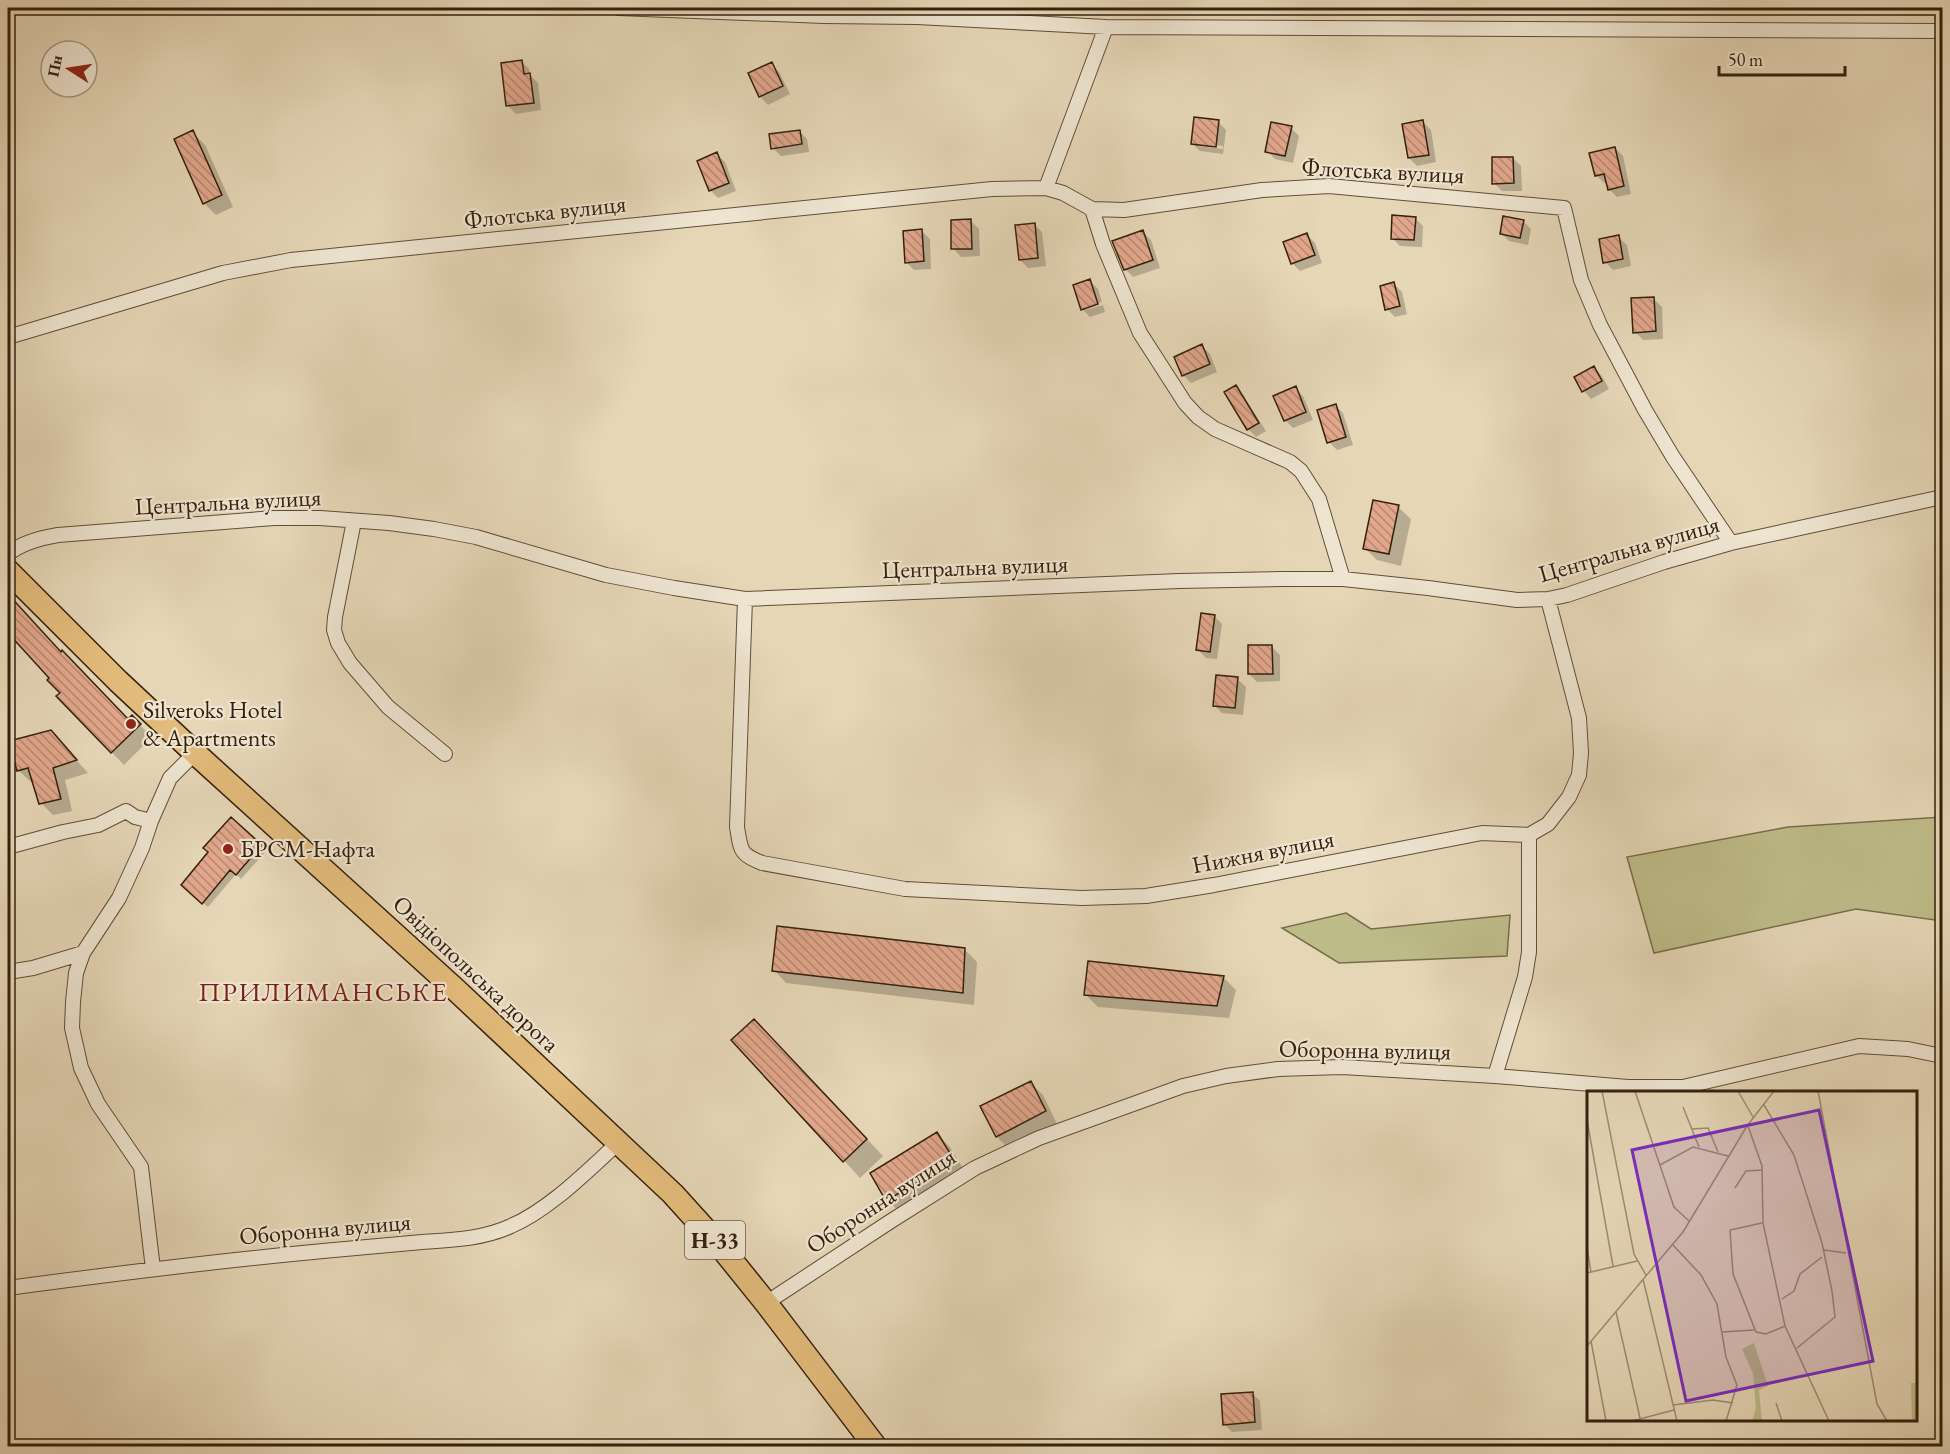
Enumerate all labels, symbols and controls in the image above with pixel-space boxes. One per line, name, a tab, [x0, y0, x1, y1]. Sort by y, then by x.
north arrow	[39, 39, 99, 99]
scale bar	[1719, 39, 1845, 77]
text: 50 m	[1728, 48, 1763, 71]
text: Пн	[42, 53, 67, 79]
street label: Флотська вулиця	[1301, 151, 1465, 190]
street label: Флотська вулиця	[462, 188, 628, 235]
street label: Центральна вулиця	[134, 481, 322, 522]
street label: Центральна вулиця	[1535, 508, 1723, 589]
street label: Центральна вулиця	[881, 548, 1069, 585]
place label: Silveroks Hotel & Apartments	[143, 694, 283, 753]
marker: Silveroks Hotel & Apartments	[124, 717, 138, 731]
street label: Нижня вулиця	[1189, 823, 1337, 880]
place label: БРСМ-Нафта	[240, 833, 375, 864]
marker: БРСМ-Нафта	[221, 842, 235, 856]
street label: Овідіопольська дорога	[386, 888, 567, 1059]
district label: ПРИЛИМАНСЬКЕ	[198, 974, 448, 1009]
street label: Оборонна вулиця	[1279, 1032, 1452, 1067]
inset map	[1587, 1091, 1917, 1421]
street label: Оборонна вулиця	[800, 1141, 962, 1260]
street label: Оборонна вулиця	[238, 1206, 412, 1251]
road number: Н-33	[685, 1221, 745, 1259]

